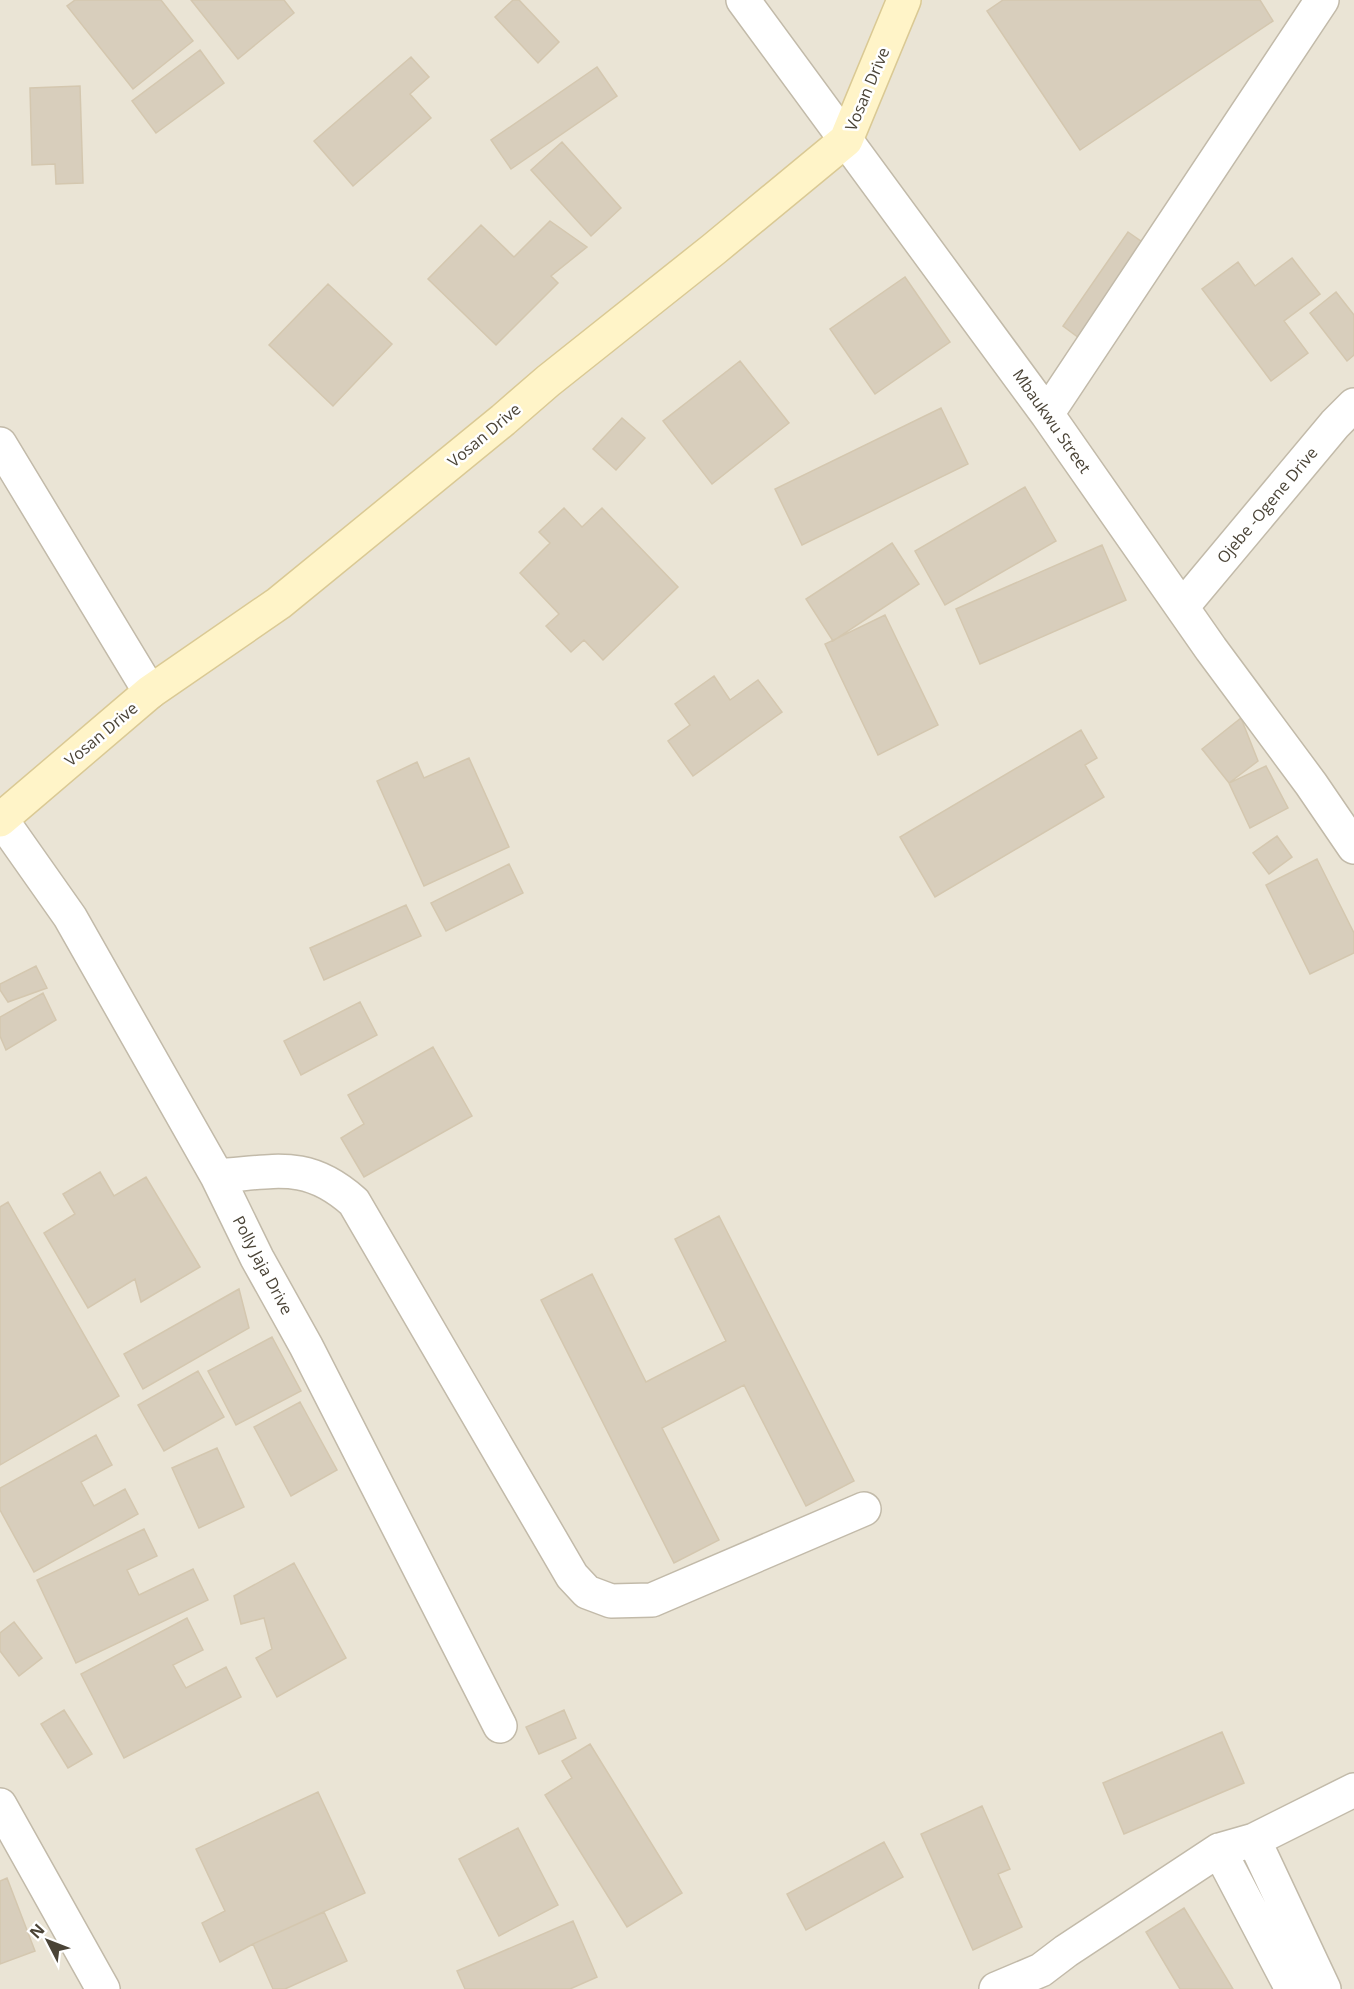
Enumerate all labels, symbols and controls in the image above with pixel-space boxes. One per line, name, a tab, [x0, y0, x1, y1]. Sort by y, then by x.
street label: Vosan Drive	[840, 44, 894, 134]
street label: Mbaukwu Street	[1008, 365, 1096, 478]
street label: Vosan Drive	[443, 398, 525, 472]
street label: Ojebe -Ogene Drive	[1212, 442, 1322, 568]
street label: Vosan Drive	[60, 697, 142, 771]
street label: Polly Jaja Drive	[228, 1212, 298, 1318]
north arrow	[18, 1911, 78, 1971]
text: N	[24, 1919, 49, 1943]

